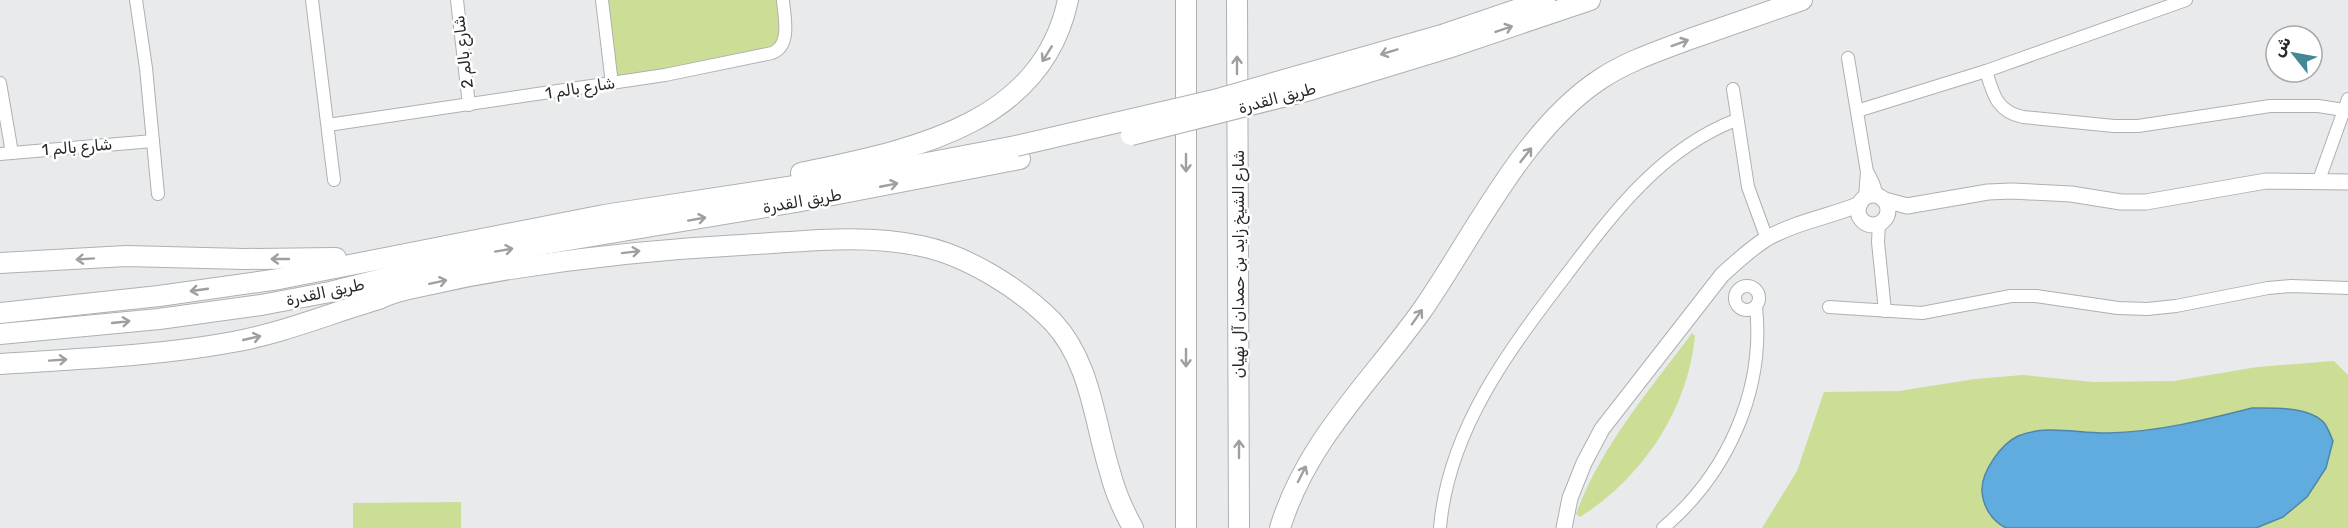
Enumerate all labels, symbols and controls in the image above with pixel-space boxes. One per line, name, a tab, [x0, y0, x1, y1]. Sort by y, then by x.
street label: شارع بالم 2	[449, 14, 479, 90]
one-way arrow	[1494, 23, 1513, 34]
north arrow	[2264, 24, 2324, 84]
text: ش	[2268, 33, 2295, 60]
one-way arrow	[1670, 37, 1689, 48]
one-way arrow	[1040, 45, 1052, 62]
one-way arrow	[1380, 47, 1399, 58]
one-way arrow	[1231, 55, 1243, 75]
street label: شارع بالم 1	[544, 73, 617, 105]
street label: طريق القدرة	[1236, 79, 1318, 118]
street label: شارع بالم 1	[41, 134, 113, 162]
one-way arrow	[1519, 148, 1532, 164]
street label: شارع الشيخ زايد بن حمدان آل نهيان	[1229, 150, 1250, 378]
one-way arrow	[1180, 153, 1192, 173]
one-way arrow	[879, 179, 898, 190]
street label: طريق القدرة	[761, 185, 843, 218]
one-way arrow	[687, 213, 706, 224]
one-way arrow	[494, 244, 514, 255]
one-way arrow	[620, 246, 640, 257]
one-way arrow	[271, 253, 291, 265]
one-way arrow	[76, 254, 96, 265]
street label: طريق القدرة	[284, 274, 366, 311]
one-way arrow	[429, 276, 448, 288]
one-way arrow	[190, 285, 209, 296]
one-way arrow	[1411, 309, 1423, 326]
one-way arrow	[110, 317, 130, 328]
one-way arrow	[242, 331, 261, 343]
one-way arrow	[1180, 348, 1192, 368]
one-way arrow	[48, 354, 68, 365]
one-way arrow	[1233, 439, 1245, 459]
one-way arrow	[1297, 466, 1308, 484]

